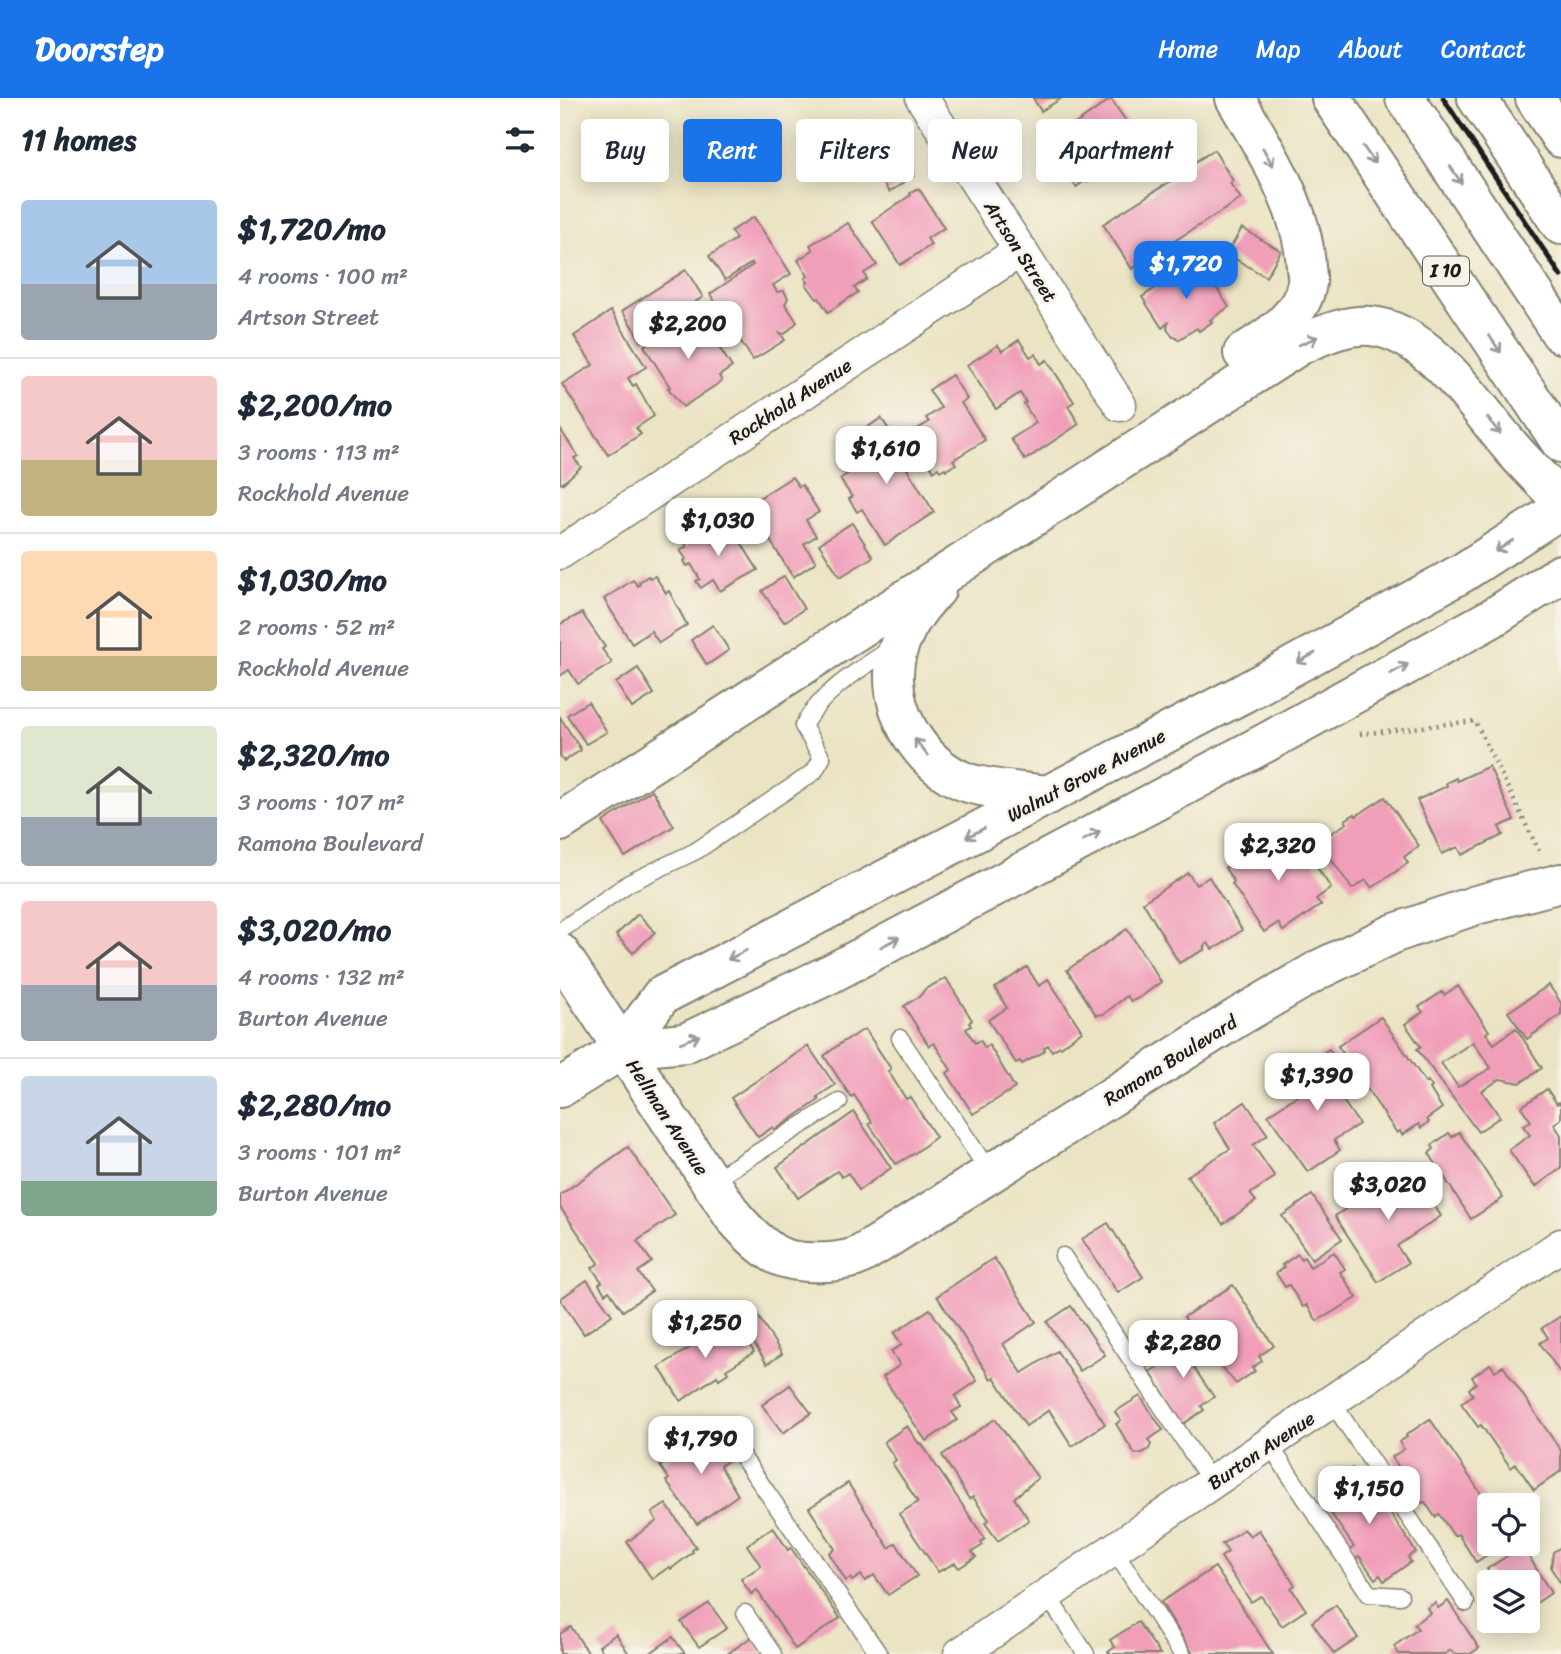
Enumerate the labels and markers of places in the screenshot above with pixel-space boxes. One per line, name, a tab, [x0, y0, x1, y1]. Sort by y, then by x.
pin: $1,720	[1129, 242, 1243, 301]
pin: $2,200	[631, 302, 745, 361]
pin: $1,610	[829, 426, 943, 486]
pin: $1,030	[661, 498, 775, 558]
pin: $2,320	[1221, 824, 1335, 883]
pin: $1,390	[1260, 1054, 1374, 1113]
pin: $3,020	[1331, 1162, 1445, 1222]
pin: $1,250	[648, 1300, 762, 1360]
pin: $2,280	[1126, 1320, 1240, 1380]
pin: $1,790	[644, 1416, 758, 1476]
pin: $1,150	[1312, 1466, 1426, 1526]

